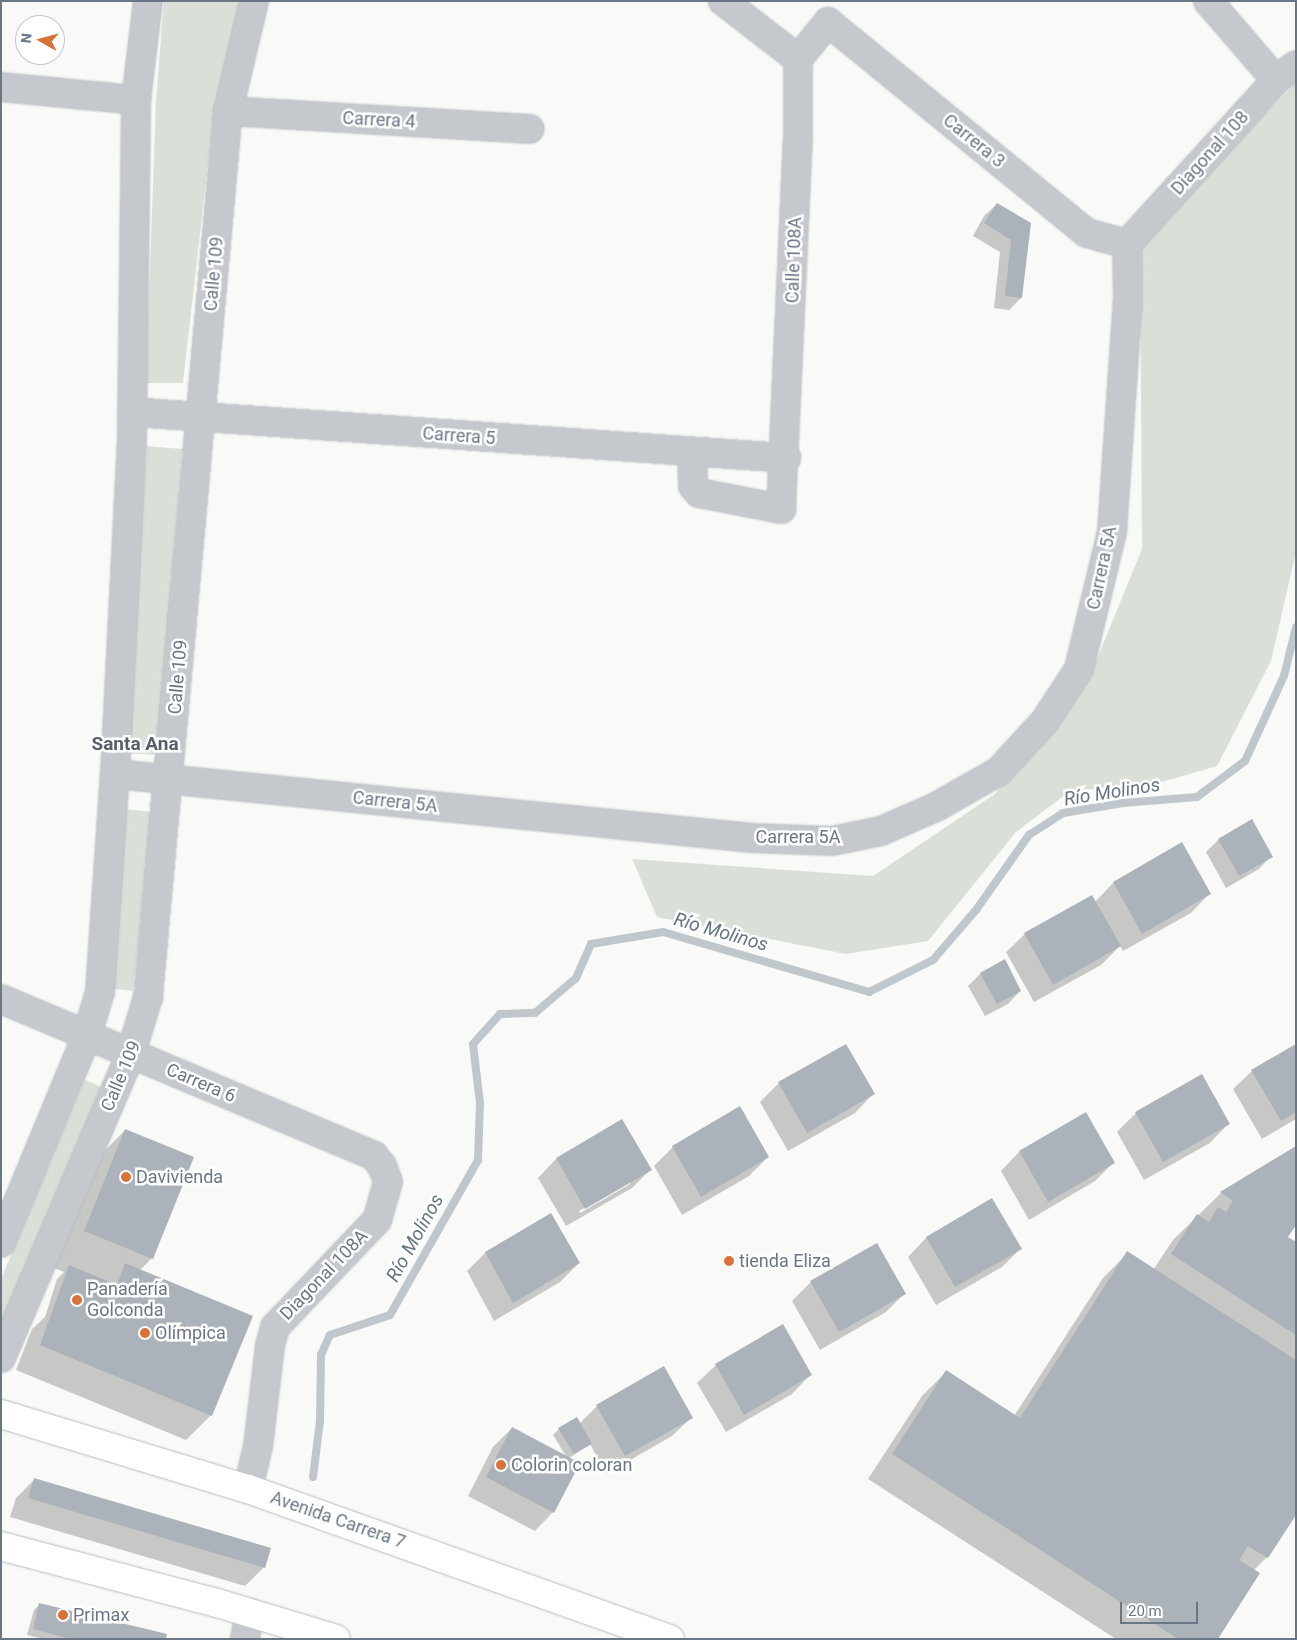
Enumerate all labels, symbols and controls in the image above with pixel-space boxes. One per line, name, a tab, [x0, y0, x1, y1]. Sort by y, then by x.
north arrow	[15, 15, 65, 65]
text: N	[18, 32, 35, 44]
street label: Carrera 4	[342, 107, 416, 133]
street label: Diagonal 108	[1167, 107, 1253, 199]
street label: Carrera 3	[939, 110, 1009, 172]
street label: Calle 108A	[782, 216, 806, 304]
street label: Calle 109	[200, 236, 228, 312]
street label: Carrera 5	[422, 423, 496, 449]
street label: Carrera 5A	[1083, 524, 1121, 612]
street label: Calle 109	[164, 639, 192, 715]
district label: Santa Ana	[91, 733, 179, 755]
water label: Río Molinos	[1062, 773, 1162, 811]
street label: Carrera 5A	[352, 787, 438, 817]
street label: Carrera 5A	[756, 826, 840, 848]
water label: Río Molinos	[671, 908, 771, 956]
street label: Calle 109	[96, 1037, 146, 1115]
street label: Carrera 6	[163, 1059, 239, 1107]
place label: Davivienda	[136, 1166, 223, 1188]
marker: Davivienda	[120, 1171, 132, 1183]
water label: Río Molinos	[382, 1190, 448, 1286]
street label: Diagonal 108A	[276, 1225, 372, 1325]
place label: tienda Eliza	[739, 1250, 831, 1272]
marker: tienda Eliza	[723, 1255, 735, 1267]
place label: Panadería Golconda	[87, 1279, 168, 1322]
marker: Panadería Golconda	[71, 1294, 83, 1306]
place label: Olímpica	[155, 1322, 226, 1344]
marker: Olímpica	[139, 1327, 151, 1339]
place label: Colorin coloran	[511, 1454, 632, 1476]
marker: Colorin coloran	[495, 1459, 507, 1471]
street label: Avenida Carrera 7	[268, 1487, 408, 1553]
scale bar	[1122, 1592, 1200, 1624]
text: 20 m	[1128, 1602, 1162, 1620]
place label: Primax	[73, 1604, 129, 1626]
marker: Primax	[57, 1609, 69, 1621]

